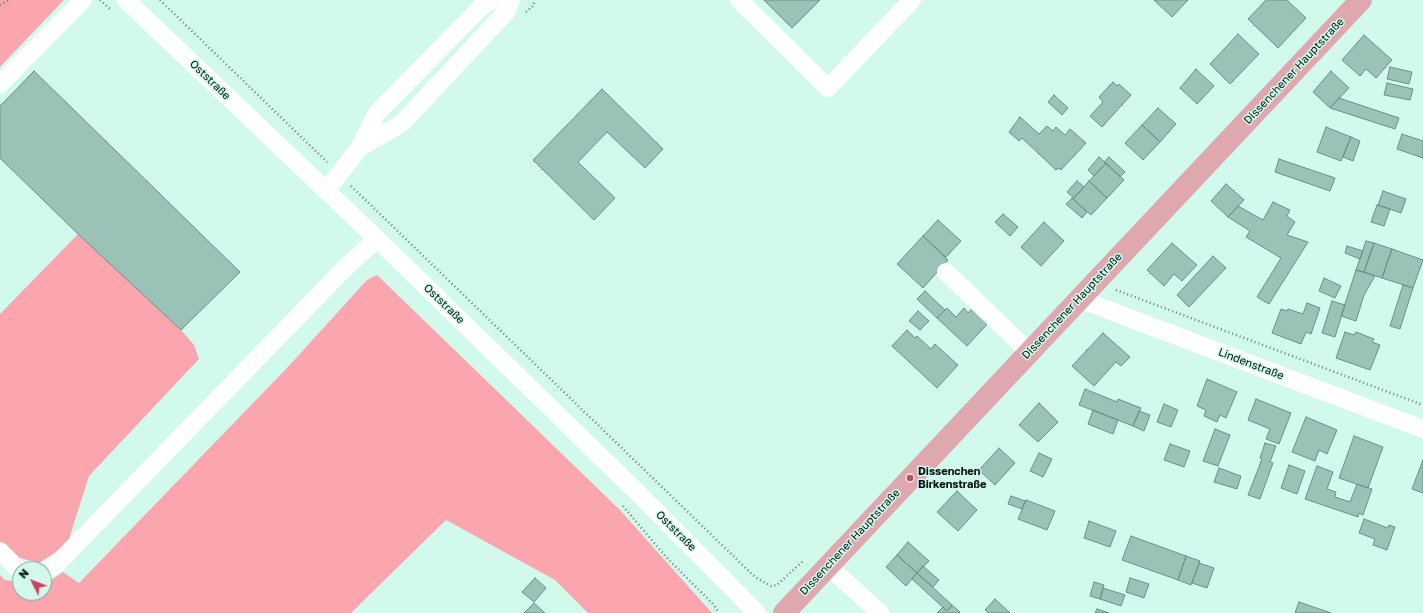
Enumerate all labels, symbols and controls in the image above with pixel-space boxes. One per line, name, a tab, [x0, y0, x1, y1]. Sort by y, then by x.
street label: Dissenchener Hauptstraße	[1241, 15, 1347, 127]
street label: Oststraße	[187, 57, 233, 103]
street label: Dissenchener Hauptstraße	[1019, 250, 1125, 362]
street label: Oststraße	[421, 281, 467, 327]
street label: Lindenstraße	[1216, 345, 1286, 383]
place label: Dissenchen Birkenstraße	[918, 465, 986, 491]
marker: Dissenchen Birkenstraße	[905, 473, 915, 483]
street label: Dissenchener Hauptstraße	[797, 486, 903, 598]
street label: Oststraße	[653, 508, 699, 554]
north arrow	[12, 561, 52, 601]
text: N	[16, 566, 31, 581]

